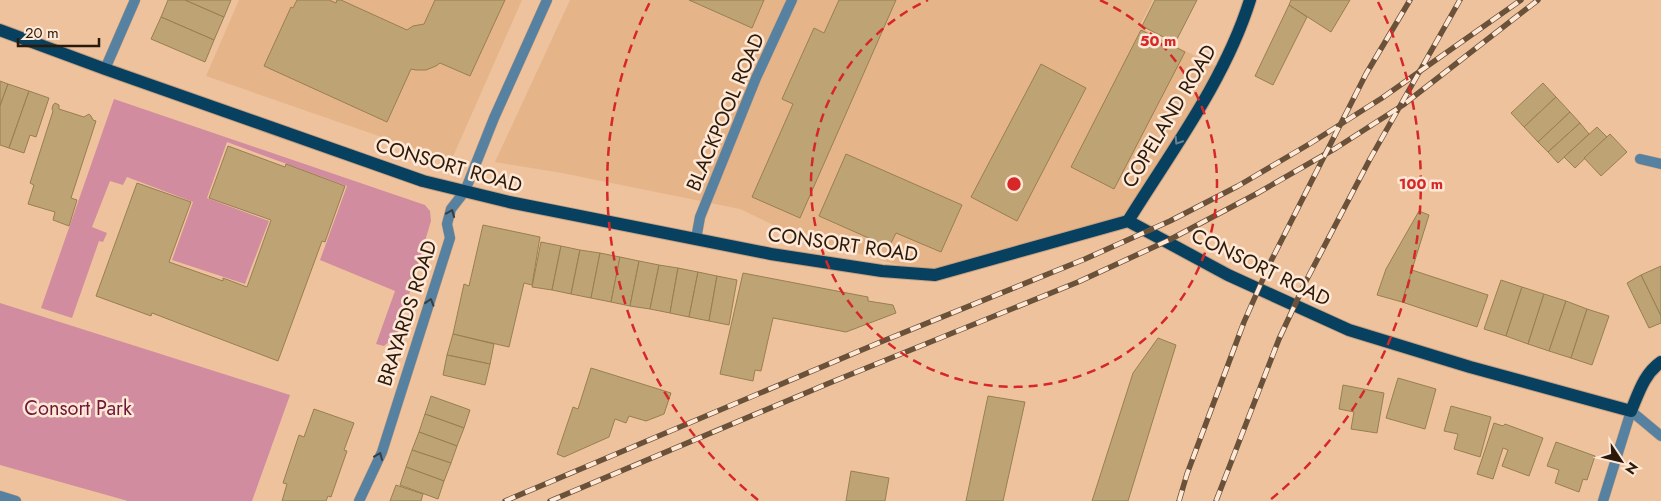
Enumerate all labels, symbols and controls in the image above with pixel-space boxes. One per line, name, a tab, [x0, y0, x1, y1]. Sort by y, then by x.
scale bar	[18, 15, 99, 47]
text: 20 m	[25, 22, 59, 44]
street label: BLACKPOOL ROAD	[679, 29, 772, 196]
text: 50 m	[1140, 30, 1176, 52]
street label: COPELAND ROAD	[1115, 39, 1224, 193]
street label: CONSORT ROAD	[372, 131, 526, 200]
one-way arrow	[1175, 136, 1184, 145]
text: 100 m	[1399, 173, 1443, 195]
centre of rings	[1005, 175, 1023, 193]
one-way arrow	[444, 209, 455, 218]
street label: CONSORT ROAD	[766, 220, 920, 269]
street label: CONSORT ROAD	[1186, 221, 1335, 314]
street label: BRAYARDS ROAD	[370, 237, 445, 390]
one-way arrow	[424, 299, 434, 307]
park label: Consort Park	[24, 394, 132, 423]
north arrow	[1596, 436, 1646, 486]
one-way arrow	[374, 453, 384, 461]
text: N	[1620, 458, 1643, 479]

